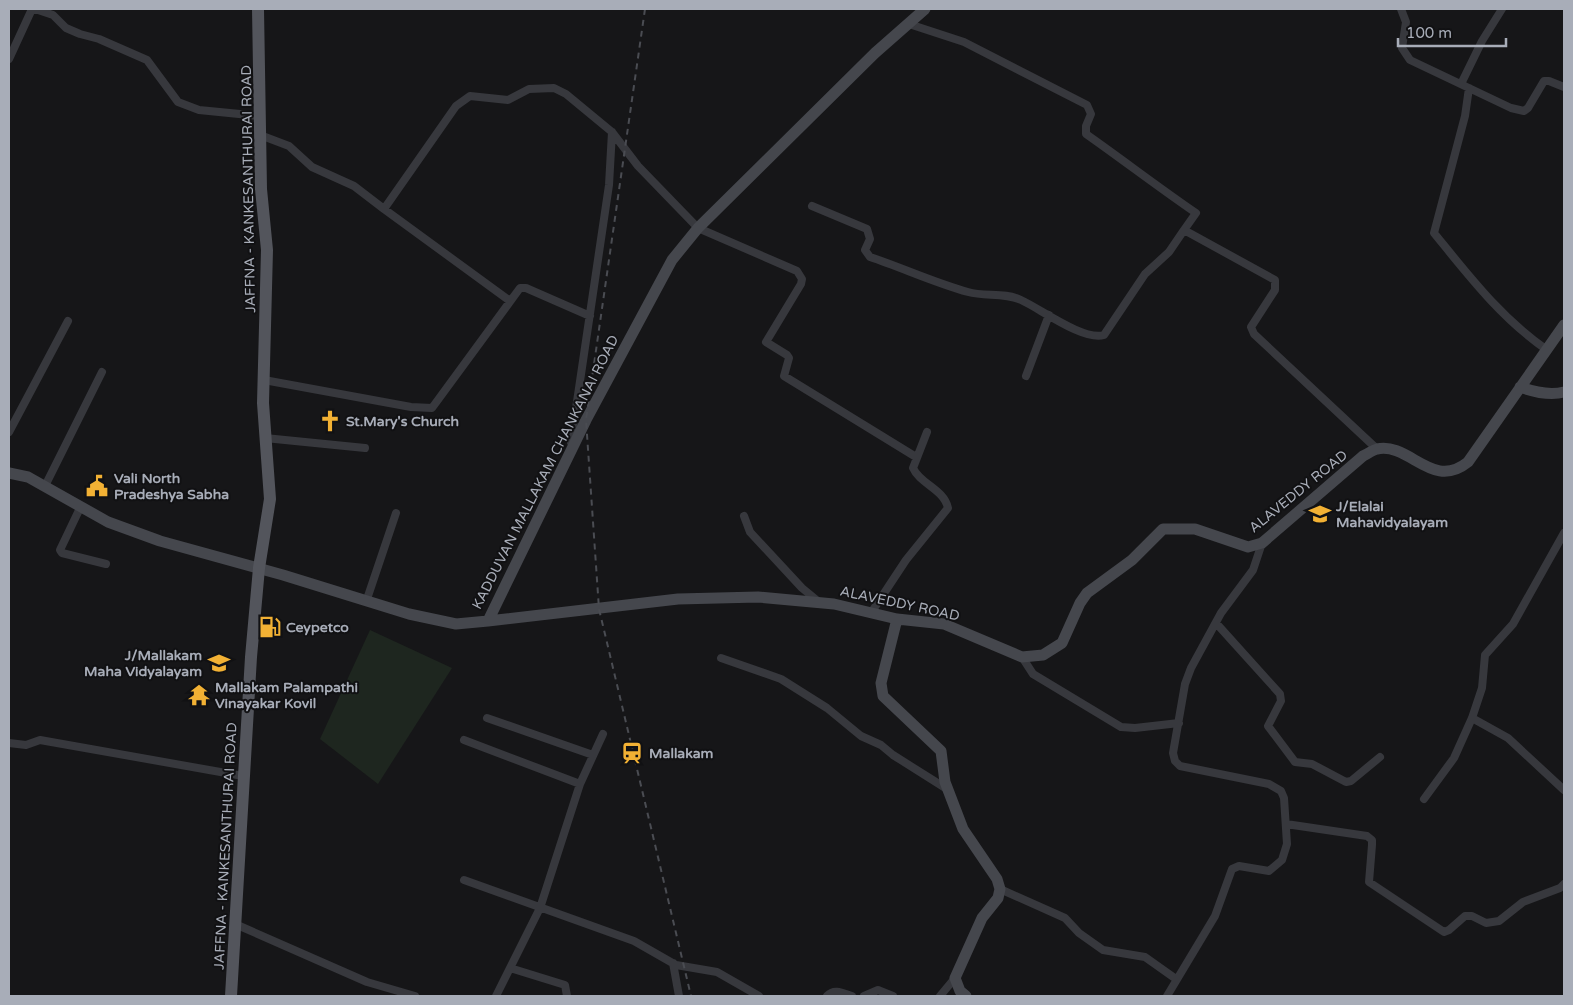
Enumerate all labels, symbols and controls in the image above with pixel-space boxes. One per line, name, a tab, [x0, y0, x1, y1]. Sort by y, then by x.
scale bar	[1398, 15, 1506, 47]
text: 100 m	[1406, 24, 1452, 42]
street label: JAFFNA - KANKESANTHURAI ROAD	[238, 65, 259, 313]
street label: KADDUVAN MALLAKAM CHANKANAI ROAD	[469, 332, 622, 612]
church icon: St.Mary's Church	[317, 408, 343, 434]
place label: St.Mary's Church	[346, 413, 459, 430]
street label: ALAVEDDY ROAD	[1246, 446, 1351, 536]
place label: Vali North Pradeshya Sabha	[114, 470, 229, 503]
public building icon: Vali North Pradeshya Sabha	[84, 473, 110, 499]
place label: J/Elalai Mahavidyalayam	[1335, 498, 1448, 531]
school or university icon: J/Elalai Mahavidyalayam	[1307, 501, 1333, 527]
street label: ALAVEDDY ROAD	[838, 582, 961, 624]
fuel station icon: Ceypetco	[257, 614, 283, 640]
place label: Ceypetco	[286, 619, 349, 636]
place label: J/Mallakam Maha Vidyalayam	[84, 647, 202, 680]
school or university icon: J/Mallakam Maha Vidyalayam	[206, 650, 232, 676]
place label: Mallakam Palampathi Vinayakar Kovil	[215, 679, 358, 712]
temple icon: Mallakam Palampathi Vinayakar Kovil	[186, 682, 212, 708]
street label: JAFFNA - KANKESANTHURAI ROAD	[211, 722, 240, 970]
station icon: Mallakam	[619, 740, 645, 766]
place label: Mallakam	[649, 745, 714, 762]

